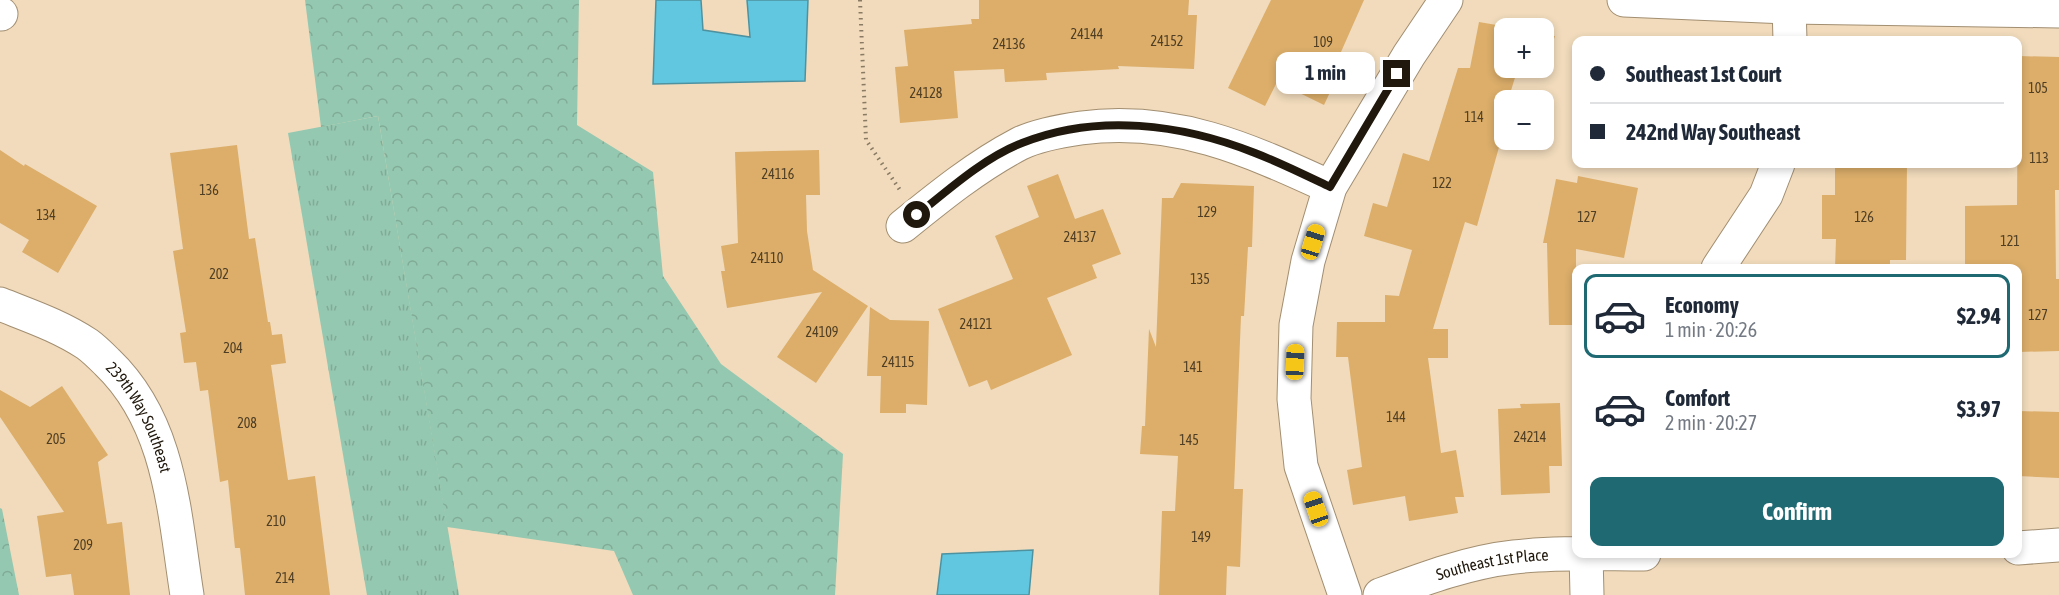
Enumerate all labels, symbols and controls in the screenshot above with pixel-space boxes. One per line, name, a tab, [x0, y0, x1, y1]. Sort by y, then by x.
map controls	[1494, 18, 1554, 150]
button: +	[1494, 18, 1554, 78]
house number: 24144	[1071, 26, 1104, 42]
house number: 24152	[1151, 33, 1183, 49]
house number: 109	[1313, 34, 1333, 50]
house number: 24136	[993, 36, 1026, 52]
callout: 1 min	[1277, 53, 1376, 95]
route end	[1383, 60, 1410, 87]
text: 1 min	[1305, 61, 1346, 84]
text: Southeast 1st Court	[1626, 61, 1781, 87]
house number: 105	[2028, 80, 2048, 96]
house number: 24128	[910, 85, 943, 101]
button: −	[1494, 90, 1554, 150]
house number: 114	[1464, 109, 1484, 125]
text: 242nd Way Southeast	[1626, 119, 1800, 145]
house number: 113	[2029, 150, 2049, 166]
house number: 24116	[762, 166, 795, 182]
house number: 122	[1432, 175, 1452, 191]
house number: 136	[199, 182, 219, 198]
route start	[903, 201, 930, 228]
house number: 129	[1197, 204, 1217, 220]
house number: 134	[36, 207, 56, 223]
house number: 127	[1577, 209, 1597, 225]
house number: 126	[1854, 209, 1874, 225]
car	[1299, 222, 1327, 262]
house number: 24137	[1064, 229, 1096, 245]
house number: 121	[2000, 233, 2020, 249]
house number: 24110	[751, 250, 784, 266]
house number: 202	[209, 266, 229, 282]
house number: 135	[1190, 271, 1210, 287]
icon: car	[1593, 289, 1647, 343]
text: Economy	[1665, 292, 1739, 318]
text: $2.94	[1957, 303, 2001, 329]
house number: 127	[2028, 307, 2048, 323]
house number: 24121	[960, 316, 992, 332]
text: 1 min · 20:26	[1665, 318, 1757, 341]
house number: 24109	[806, 324, 838, 340]
house number: 204	[223, 340, 243, 356]
car	[1285, 344, 1305, 380]
house number: 24115	[882, 354, 914, 370]
street label: 239th Way Southeast	[103, 358, 175, 475]
house number: 141	[1183, 359, 1203, 375]
icon: car	[1593, 382, 1647, 436]
text: Comfort	[1665, 385, 1730, 411]
text: $3.97	[1957, 396, 2001, 422]
house number: 144	[1386, 409, 1406, 425]
text: 2 min · 20:27	[1665, 411, 1757, 434]
house number: 208	[237, 415, 257, 431]
house number: 24214	[1514, 429, 1547, 445]
house number: 205	[46, 431, 66, 447]
house number: 145	[1179, 432, 1199, 448]
button: Confirm	[1590, 477, 2004, 546]
car	[1302, 489, 1330, 529]
house number: 210	[266, 513, 286, 529]
house number: 149	[1191, 529, 1211, 545]
house number: 209	[73, 537, 93, 553]
street label: Southeast 1st Place	[1434, 545, 1549, 583]
house number: 214	[275, 570, 295, 586]

